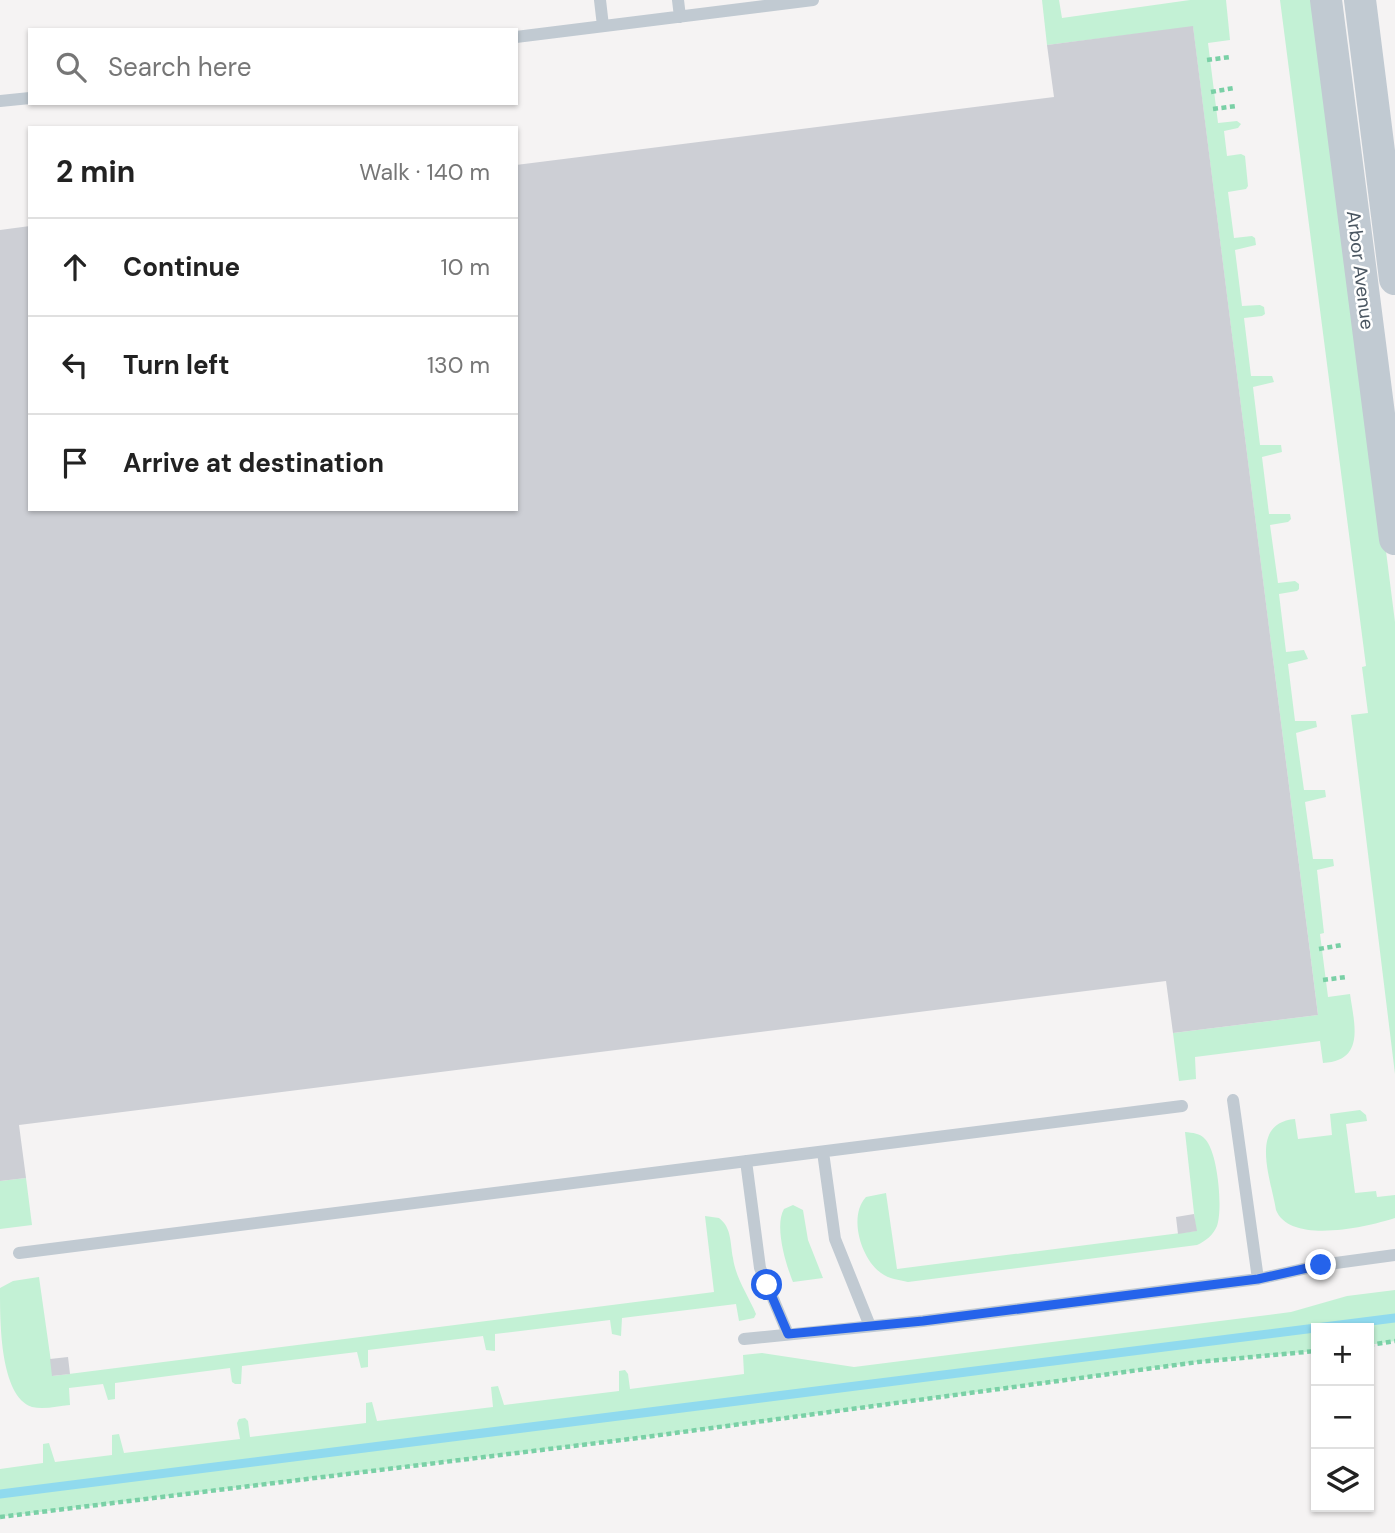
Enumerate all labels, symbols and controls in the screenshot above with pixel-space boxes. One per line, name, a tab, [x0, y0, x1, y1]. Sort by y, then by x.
search box	[28, 28, 518, 105]
icon: search	[52, 48, 90, 86]
text: Search here	[108, 50, 251, 84]
text: 2 min	[56, 152, 135, 191]
text: Walk · 140 m	[359, 157, 490, 187]
street label: Arbor Avenue	[1341, 209, 1380, 331]
icon: ahead	[56, 248, 94, 286]
text: Continue	[123, 250, 240, 284]
text: 10 m	[440, 252, 490, 282]
icon: left	[56, 346, 94, 384]
text: Turn left	[123, 348, 230, 382]
text: 130 m	[427, 350, 490, 380]
icon: arrive	[56, 444, 94, 482]
text: Arrive at destination	[123, 446, 384, 480]
route end	[1305, 1249, 1336, 1280]
route start	[751, 1269, 782, 1300]
map controls	[1311, 1323, 1374, 1512]
button: +	[1311, 1323, 1374, 1386]
button: −	[1311, 1386, 1374, 1449]
button: layers	[1311, 1449, 1374, 1512]

